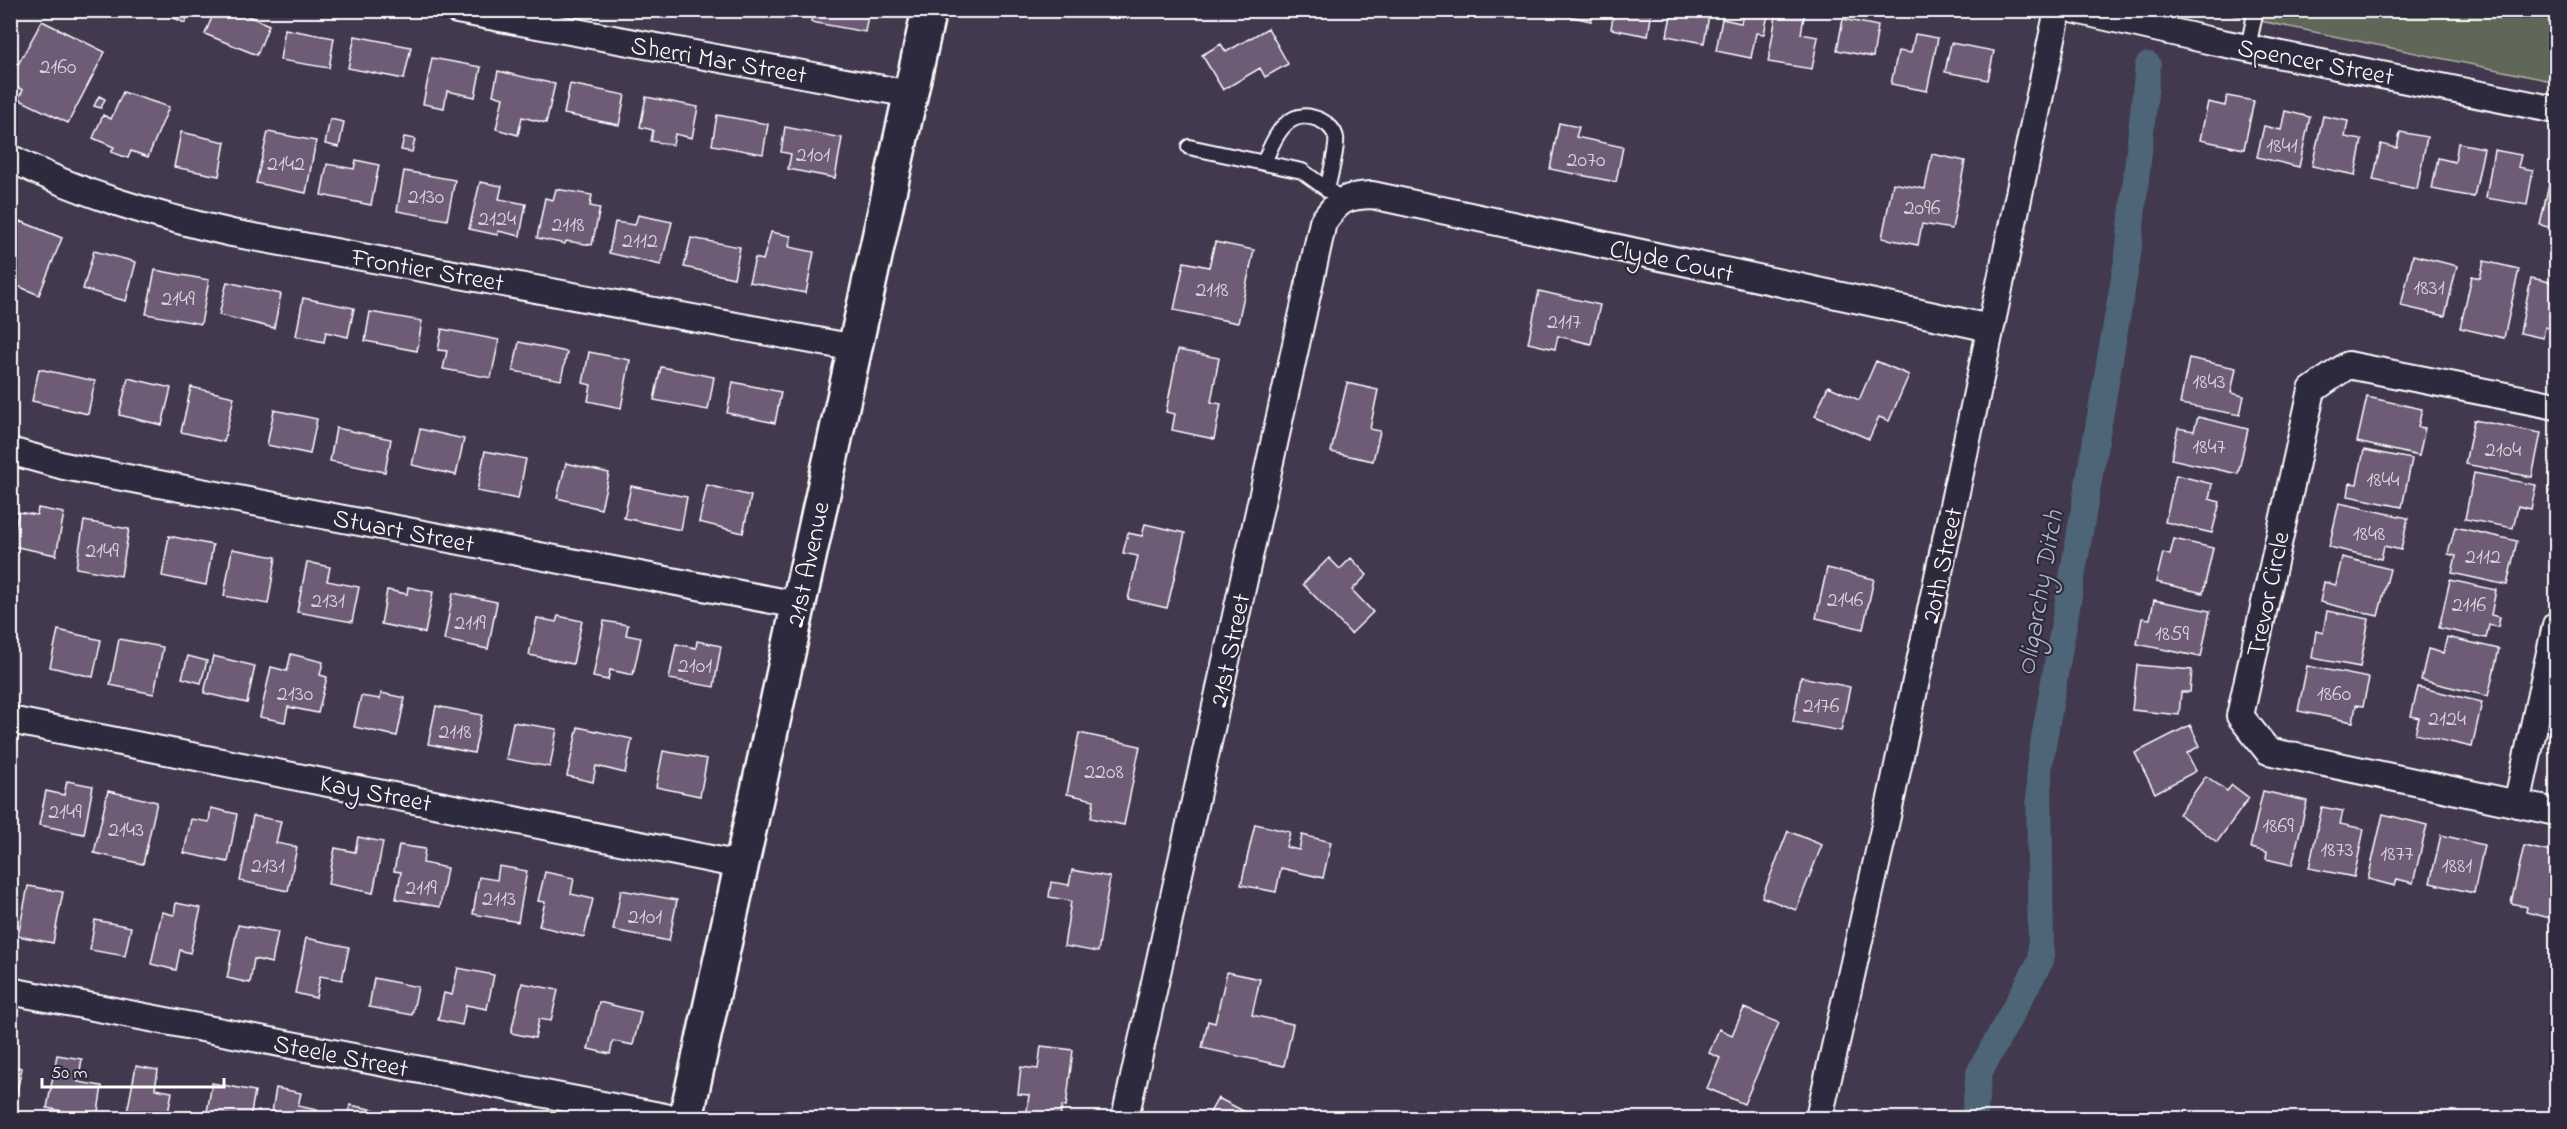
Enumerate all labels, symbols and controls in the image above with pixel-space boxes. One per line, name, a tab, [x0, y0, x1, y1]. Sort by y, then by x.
street label: Sherri Mar Street	[628, 28, 810, 96]
street label: Spencer Street	[2234, 30, 2397, 98]
house number: 2160	[39, 52, 77, 84]
house number: 1841	[2266, 131, 2298, 163]
house number: 2101	[796, 140, 830, 172]
house number: 2070	[1566, 145, 1606, 177]
house number: 2142	[267, 149, 305, 181]
house number: 2130	[408, 182, 444, 214]
house number: 2096	[1904, 193, 1941, 225]
house number: 2124	[478, 204, 516, 236]
house number: 2118	[551, 210, 585, 242]
house number: 2112	[622, 226, 658, 258]
street label: Clyde Court	[1606, 231, 1737, 295]
street label: Frontier Street	[347, 240, 507, 304]
house number: 1831	[2413, 273, 2445, 305]
house number: 2118	[1195, 275, 1229, 307]
house number: 2149	[161, 284, 195, 316]
house number: 2117	[1547, 307, 1581, 339]
house number: 1843	[2192, 367, 2226, 399]
house number: 1847	[2192, 432, 2226, 464]
house number: 2104	[2485, 435, 2521, 467]
house number: 1844	[2366, 465, 2400, 497]
street label: 21st Avenue	[778, 498, 842, 631]
street label: Stuart Street	[330, 501, 478, 565]
street label: 20th Street	[1913, 504, 1975, 627]
water label: Oligarchy Ditch	[2008, 506, 2076, 679]
house number: 1848	[2353, 519, 2385, 551]
street label: Trevor Circle	[2238, 528, 2302, 661]
house number: 2149	[85, 536, 119, 568]
house number: 2112	[2465, 542, 2501, 574]
house number: 2146	[1827, 585, 1864, 617]
house number: 2131	[311, 586, 345, 618]
street label: 21st Street	[1201, 590, 1263, 711]
house number: 2116	[2452, 590, 2487, 622]
house number: 2119	[454, 608, 486, 640]
house number: 1859	[2155, 619, 2190, 651]
house number: 2101	[678, 651, 712, 683]
house number: 2130	[277, 679, 313, 711]
house number: 1860	[2317, 679, 2351, 711]
house number: 2176	[1803, 691, 1840, 723]
house number: 2124	[2428, 704, 2466, 736]
house number: 2118	[438, 717, 472, 749]
house number: 2208	[1084, 757, 1124, 789]
street label: Kay Street	[316, 765, 435, 824]
house number: 2149	[48, 797, 82, 829]
house number: 1869	[2262, 811, 2294, 843]
house number: 2143	[108, 815, 144, 847]
house number: 1873	[2320, 835, 2354, 867]
house number: 1877	[2380, 839, 2414, 871]
house number: 2131	[251, 851, 285, 883]
house number: 1881	[2442, 851, 2472, 883]
house number: 2119	[405, 873, 437, 905]
house number: 2113	[482, 884, 516, 916]
house number: 2101	[628, 902, 662, 934]
street label: Steele Street	[270, 1026, 411, 1090]
scale bar	[42, 1051, 224, 1089]
text: 50 m	[51, 1061, 88, 1087]

